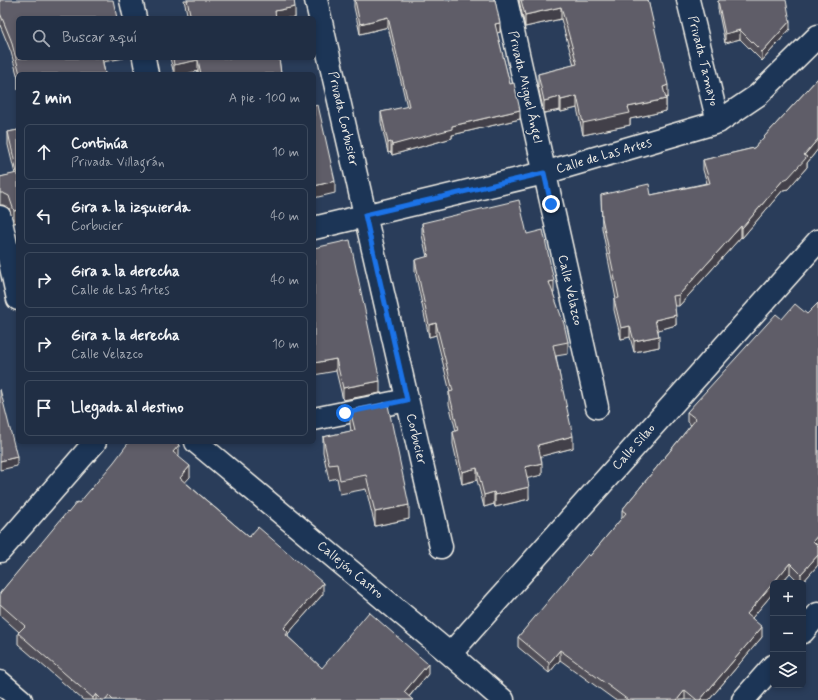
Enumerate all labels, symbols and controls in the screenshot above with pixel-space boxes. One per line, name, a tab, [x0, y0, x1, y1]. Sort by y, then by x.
street label: Privada Tamayo	[684, 14, 722, 108]
search box	[16, 16, 316, 60]
icon: search	[30, 27, 52, 49]
text: Buscar aquí	[62, 28, 137, 48]
street label: Privada Miguel Ángel	[502, 29, 547, 145]
street label: Privada Corbusier	[324, 70, 362, 169]
text: 2 min	[32, 87, 72, 109]
text: A pie · 100 m	[229, 90, 300, 107]
text: Continúa	[71, 134, 128, 154]
street label: Calle de Las Artes	[554, 134, 654, 178]
icon: ahead	[33, 141, 55, 163]
text: 10 m	[272, 144, 299, 161]
text: Privada Villagrán	[71, 154, 164, 171]
route end	[542, 195, 560, 213]
text: Gira a la izquierda	[71, 198, 190, 218]
icon: left	[33, 205, 55, 227]
text: 40 m	[270, 208, 299, 225]
text: Corbucier	[71, 218, 123, 235]
street label: Calle Velazco	[554, 253, 586, 327]
text: Gira a la derecha	[71, 262, 180, 282]
icon: right	[33, 269, 55, 291]
text: 40 m	[270, 272, 299, 289]
text: Calle de Las Artes	[71, 282, 170, 299]
text: Gira a la derecha	[71, 326, 180, 346]
icon: right	[33, 333, 55, 355]
text: 10 m	[272, 336, 299, 353]
text: Calle Velazco	[71, 346, 143, 363]
icon: arrive	[33, 397, 55, 419]
text: Llegada al destino	[71, 398, 184, 418]
route start	[336, 404, 354, 422]
street label: Corbucier	[402, 412, 430, 467]
street label: Calle Silao	[609, 420, 659, 474]
street label: Callejón Castro	[313, 537, 387, 603]
map controls	[770, 580, 806, 688]
button: +	[770, 580, 806, 616]
button: −	[770, 616, 806, 652]
button: layers	[770, 652, 806, 688]

